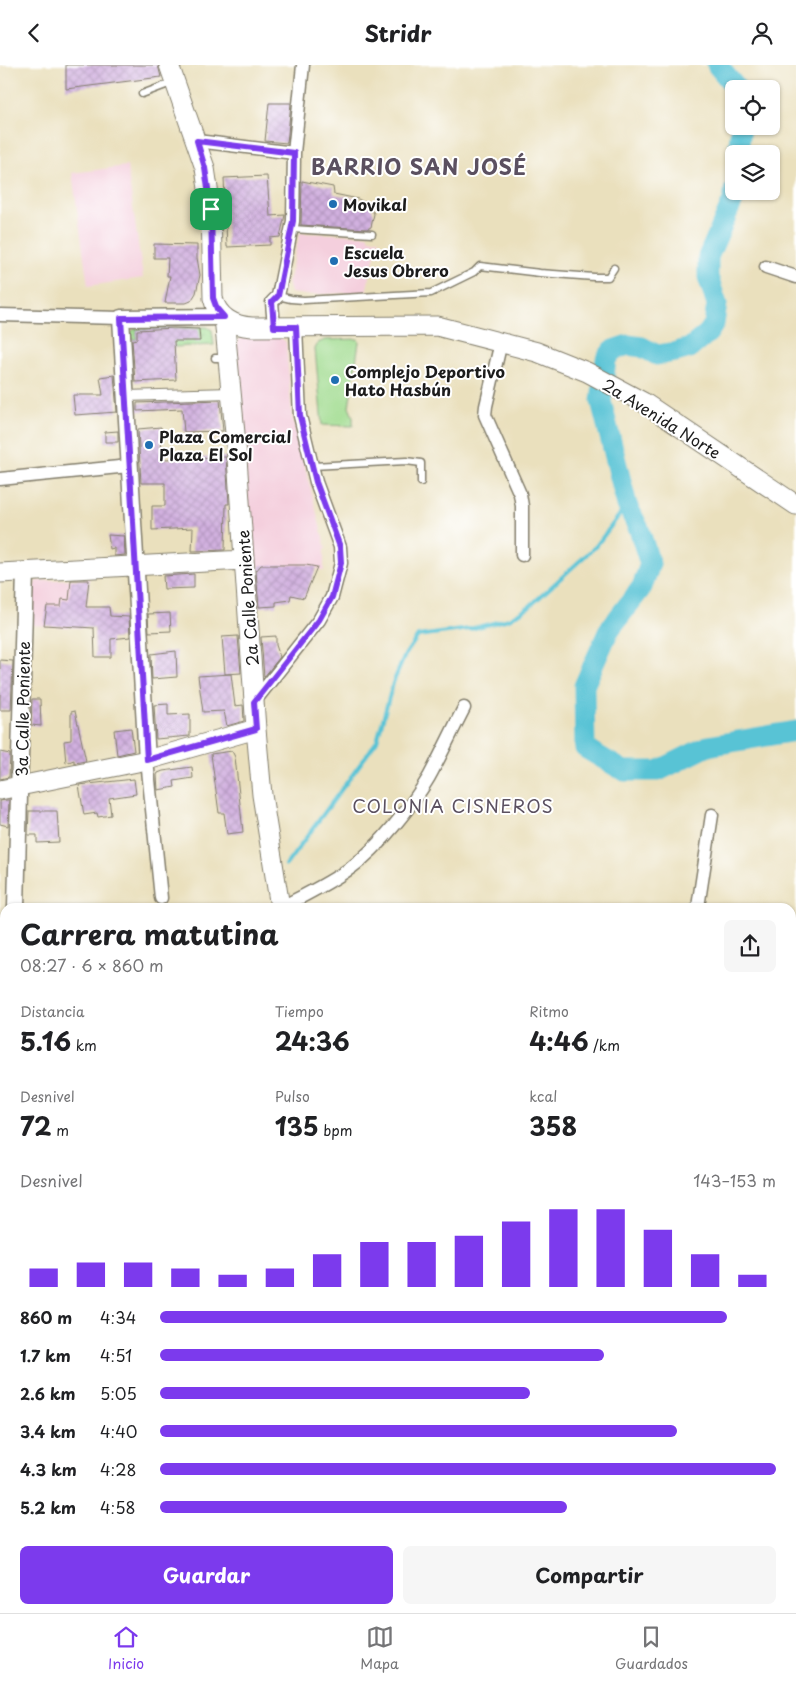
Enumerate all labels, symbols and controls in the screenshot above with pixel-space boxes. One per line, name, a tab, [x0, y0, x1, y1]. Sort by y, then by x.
text: Stridr	[364, 16, 432, 49]
icon: back	[20, 19, 48, 47]
icon: person	[748, 19, 776, 47]
map controls	[725, 80, 780, 200]
button: locate	[725, 80, 780, 135]
button: layers	[725, 145, 780, 200]
district label: BARRIO SAN JOSÉ	[311, 150, 527, 182]
pin	[190, 188, 232, 230]
place label: Movikal	[343, 192, 407, 216]
icon: arrive	[197, 195, 225, 223]
marker: Movikal	[327, 198, 339, 210]
place label: Escuela Jesus Obrero	[344, 240, 449, 282]
marker: Escuela Jesus Obrero	[328, 255, 340, 267]
place label: Complejo Deportivo Hato Hasbún	[345, 359, 505, 401]
street label: 2a Avenida Norte	[598, 372, 726, 464]
marker: Complejo Deportivo Hato Hasbún	[329, 374, 341, 386]
place label: Plaza Comercial Plaza El Sol	[159, 424, 291, 466]
marker: Plaza Comercial Plaza El Sol	[143, 439, 155, 451]
street label: 2a Calle Poniente	[230, 529, 264, 667]
street label: 3a Calle Poniente	[9, 641, 35, 777]
district label: COLONIA CISNEROS	[352, 792, 554, 819]
text: Carrera matutina	[20, 912, 279, 955]
button: share	[724, 920, 776, 972]
text: 08:27 · 6 × 860 m	[20, 953, 164, 977]
text: Distancia	[20, 1001, 85, 1022]
text: Tiempo	[275, 1001, 324, 1022]
text: Ritmo	[529, 1001, 569, 1022]
text: 5.16	[20, 1022, 71, 1060]
text: 24:36	[275, 1022, 350, 1060]
text: 4:46	[529, 1022, 589, 1060]
text: km	[71, 1035, 97, 1056]
text: /km	[589, 1035, 620, 1056]
text: Desnivel	[20, 1086, 75, 1107]
text: Pulso	[275, 1086, 310, 1107]
text: kcal	[529, 1086, 557, 1107]
text: 72	[20, 1107, 52, 1145]
text: 135	[275, 1107, 319, 1145]
text: 358	[529, 1107, 577, 1145]
text: m	[52, 1120, 69, 1141]
text: bpm	[319, 1120, 352, 1141]
text: Desnivel	[20, 1168, 82, 1192]
text: 143–153 m	[693, 1168, 776, 1192]
text: 860 m	[20, 1305, 72, 1329]
text: 4:34	[100, 1305, 136, 1329]
text: 1.7 km	[20, 1343, 71, 1367]
text: 4:51	[100, 1343, 132, 1367]
text: 2.6 km	[20, 1381, 76, 1405]
text: 5:05	[100, 1381, 137, 1405]
text: 3.4 km	[20, 1419, 76, 1443]
text: 4:40	[100, 1419, 137, 1443]
text: 4.3 km	[20, 1457, 77, 1481]
text: 4:28	[100, 1457, 136, 1481]
text: 5.2 km	[20, 1495, 76, 1519]
text: 4:58	[100, 1495, 135, 1519]
button: Guardar	[20, 1546, 393, 1604]
button: Compartir	[403, 1546, 776, 1604]
tab: Inicio	[108, 1623, 144, 1674]
tab: Mapa	[360, 1623, 399, 1674]
tab: Guardados	[615, 1623, 688, 1674]

